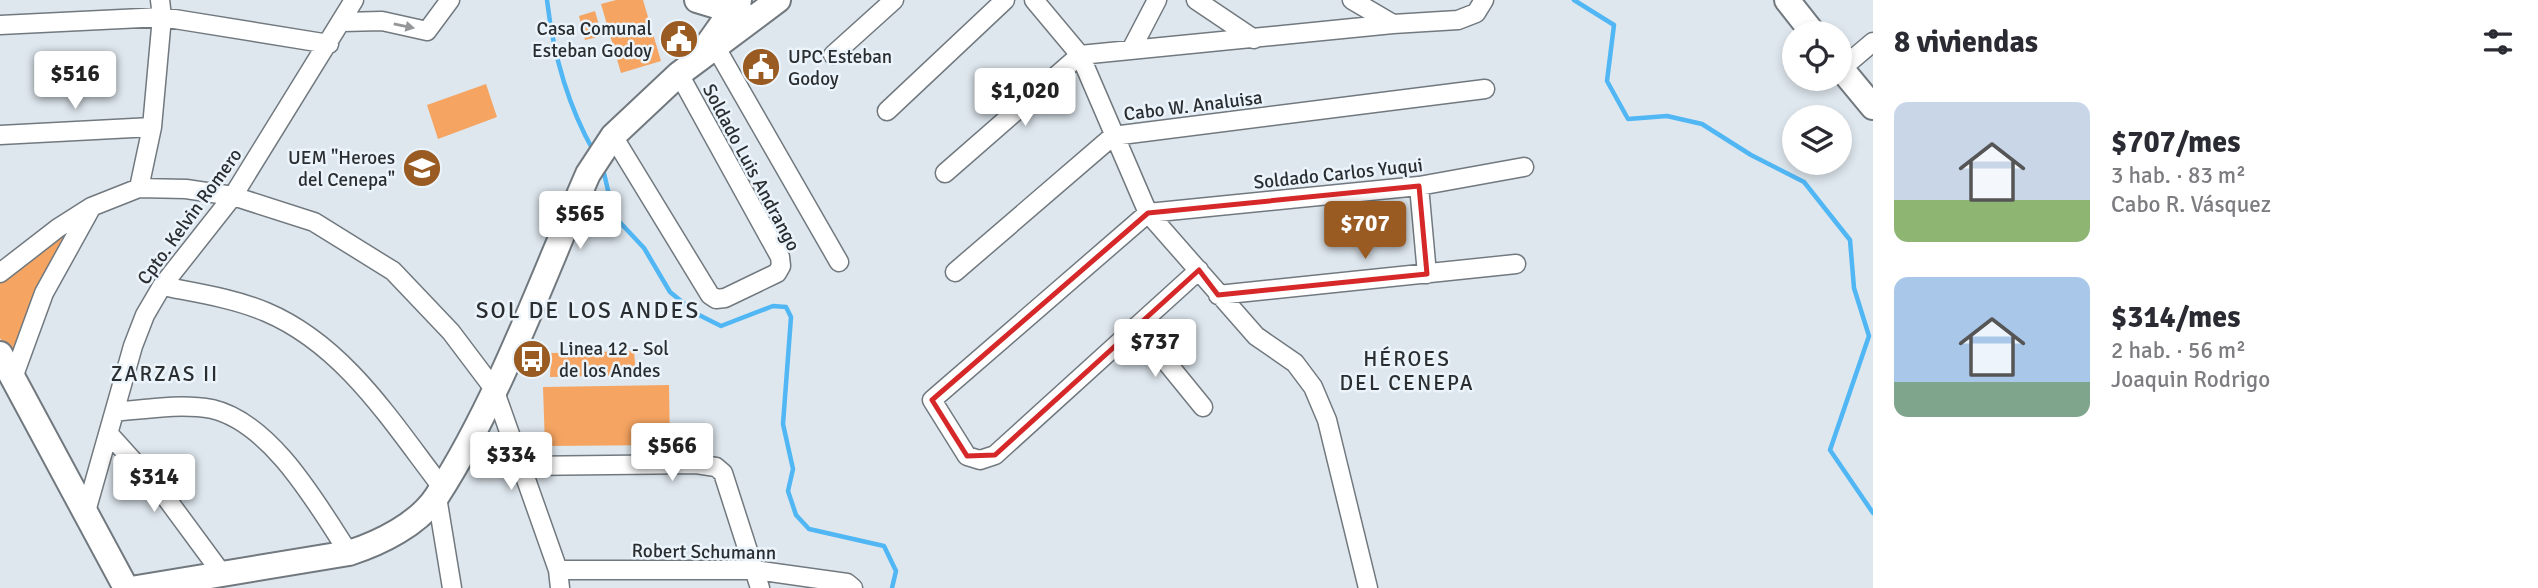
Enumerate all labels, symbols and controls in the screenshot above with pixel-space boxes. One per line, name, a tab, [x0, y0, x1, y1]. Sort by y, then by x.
place label: Casa Comunal Esteban Godoy	[532, 17, 652, 63]
public building icon: Casa Comunal Esteban Godoy	[658, 18, 700, 60]
one-way arrow	[393, 21, 415, 32]
map controls	[1782, 21, 1852, 175]
button: locate	[1782, 21, 1852, 91]
icon: filters	[2479, 23, 2517, 61]
text: 8 viviendas	[1894, 24, 2038, 61]
place label: UPC Esteban Godoy	[788, 45, 892, 91]
public building icon: UPC Esteban Godoy	[740, 46, 782, 88]
pin: $516	[34, 52, 116, 111]
text: $516	[50, 59, 100, 88]
pin: $1,020	[968, 68, 1082, 128]
text: $1,020	[991, 76, 1059, 105]
street label: Soldado Luis Andrango	[697, 80, 805, 255]
street label: Cabo W. Analuisa	[1122, 86, 1264, 126]
button: layers	[1782, 105, 1852, 175]
text: $707/mes	[2111, 124, 2240, 161]
icon: home	[1950, 130, 2034, 214]
street label: Cpto. Kelvin Romero	[132, 143, 248, 290]
place label: UEM "Heroes del Cenepa"	[288, 146, 395, 192]
school or university icon: UEM "Heroes del Cenepa"	[401, 147, 443, 189]
street label: Soldado Carlos Yuqui	[1252, 153, 1424, 195]
text: 3 hab. · 83 m²	[2111, 161, 2246, 190]
text: Cabo R. Vásquez	[2111, 190, 2271, 219]
pin: $565	[539, 191, 621, 251]
text: $565	[555, 199, 605, 228]
pin: $707	[1324, 202, 1406, 261]
text: $707	[1340, 209, 1390, 238]
district label: SOL DE LOS ANDES	[476, 296, 700, 325]
text: $314/mes	[2111, 299, 2240, 336]
icon: home	[1950, 305, 2034, 389]
pin: $737	[1114, 320, 1196, 379]
text: $737	[1130, 327, 1180, 356]
text: 2 hab. · 56 m²	[2111, 336, 2246, 365]
place label: Linea 12 - Sol de los Andes	[559, 337, 669, 383]
bus stop icon: Linea 12 - Sol de los Andes	[511, 338, 553, 380]
district label: HÉROES DEL CENEPA	[1339, 346, 1475, 396]
district label: ZARZAS II	[111, 361, 219, 387]
text: Joaquin Rodrigo	[2111, 365, 2270, 394]
pin: $566	[631, 424, 713, 483]
text: $566	[647, 431, 697, 460]
pin: $334	[470, 433, 552, 492]
text: $334	[486, 440, 536, 469]
pin: $314	[113, 454, 195, 514]
text: $314	[129, 462, 179, 491]
street label: Robert Schumann	[632, 539, 776, 565]

